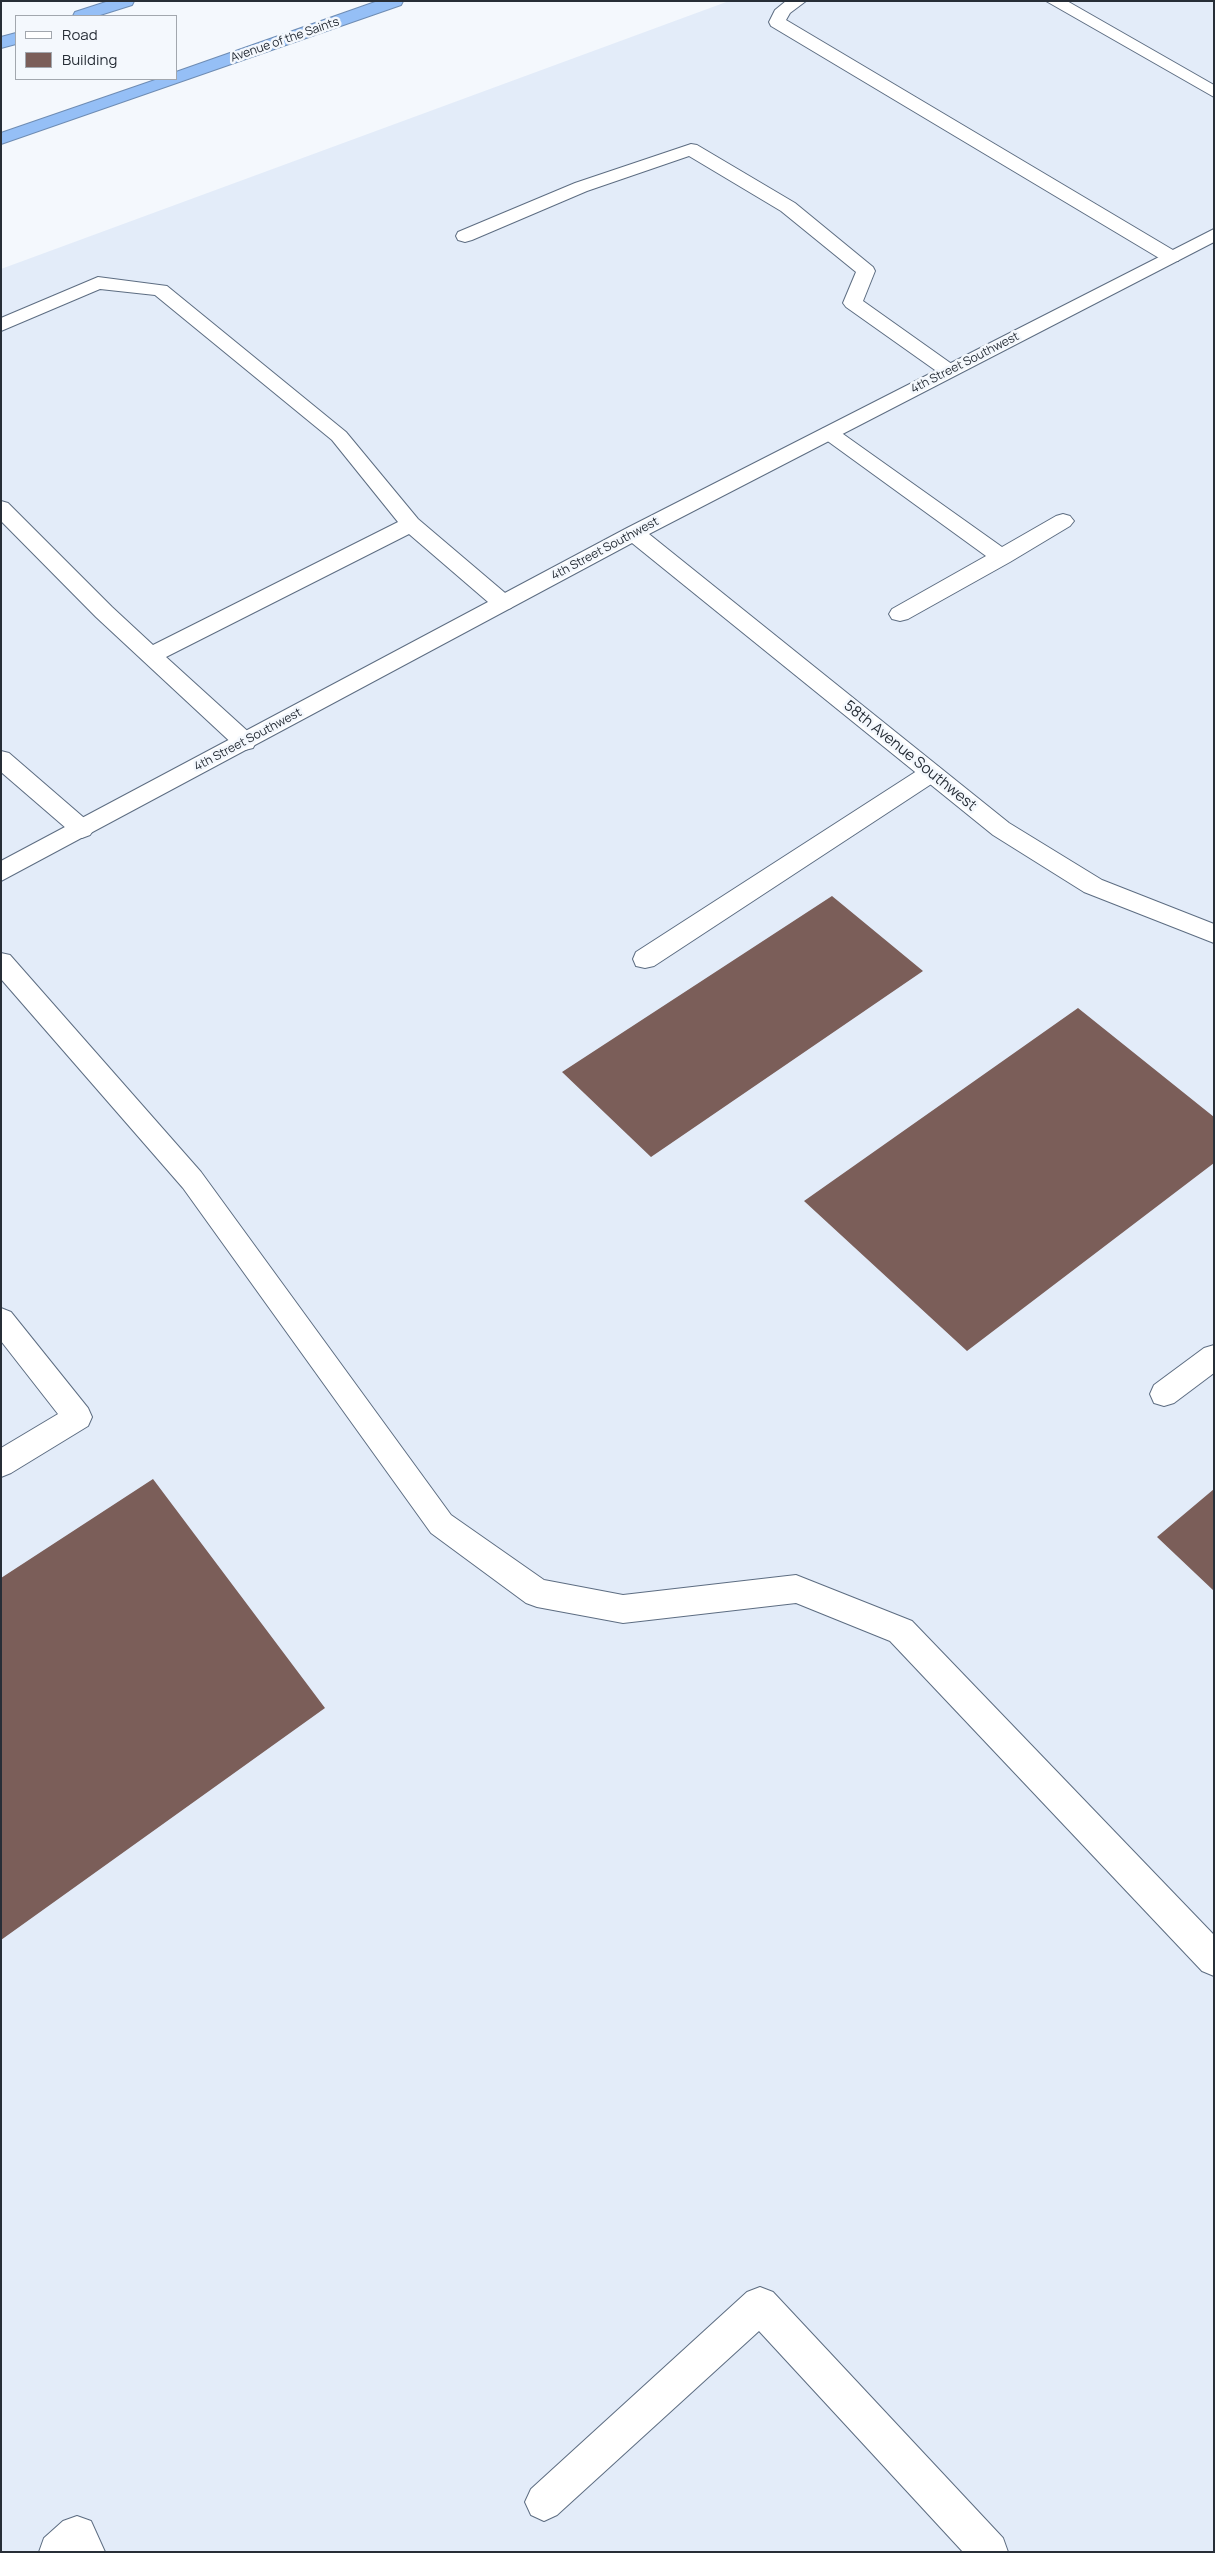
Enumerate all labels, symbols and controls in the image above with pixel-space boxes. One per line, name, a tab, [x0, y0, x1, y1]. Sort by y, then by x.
legend	[15, 15, 178, 80]
street label: Avenue of the Saints	[229, 15, 341, 65]
text: Road	[62, 24, 98, 45]
text: Building	[62, 49, 117, 70]
street label: 4th Street Southwest	[908, 329, 1022, 397]
street label: 4th Street Southwest	[549, 515, 661, 583]
street label: 58th Avenue Southwest	[840, 697, 980, 815]
street label: 4th Street Southwest	[192, 706, 304, 774]

